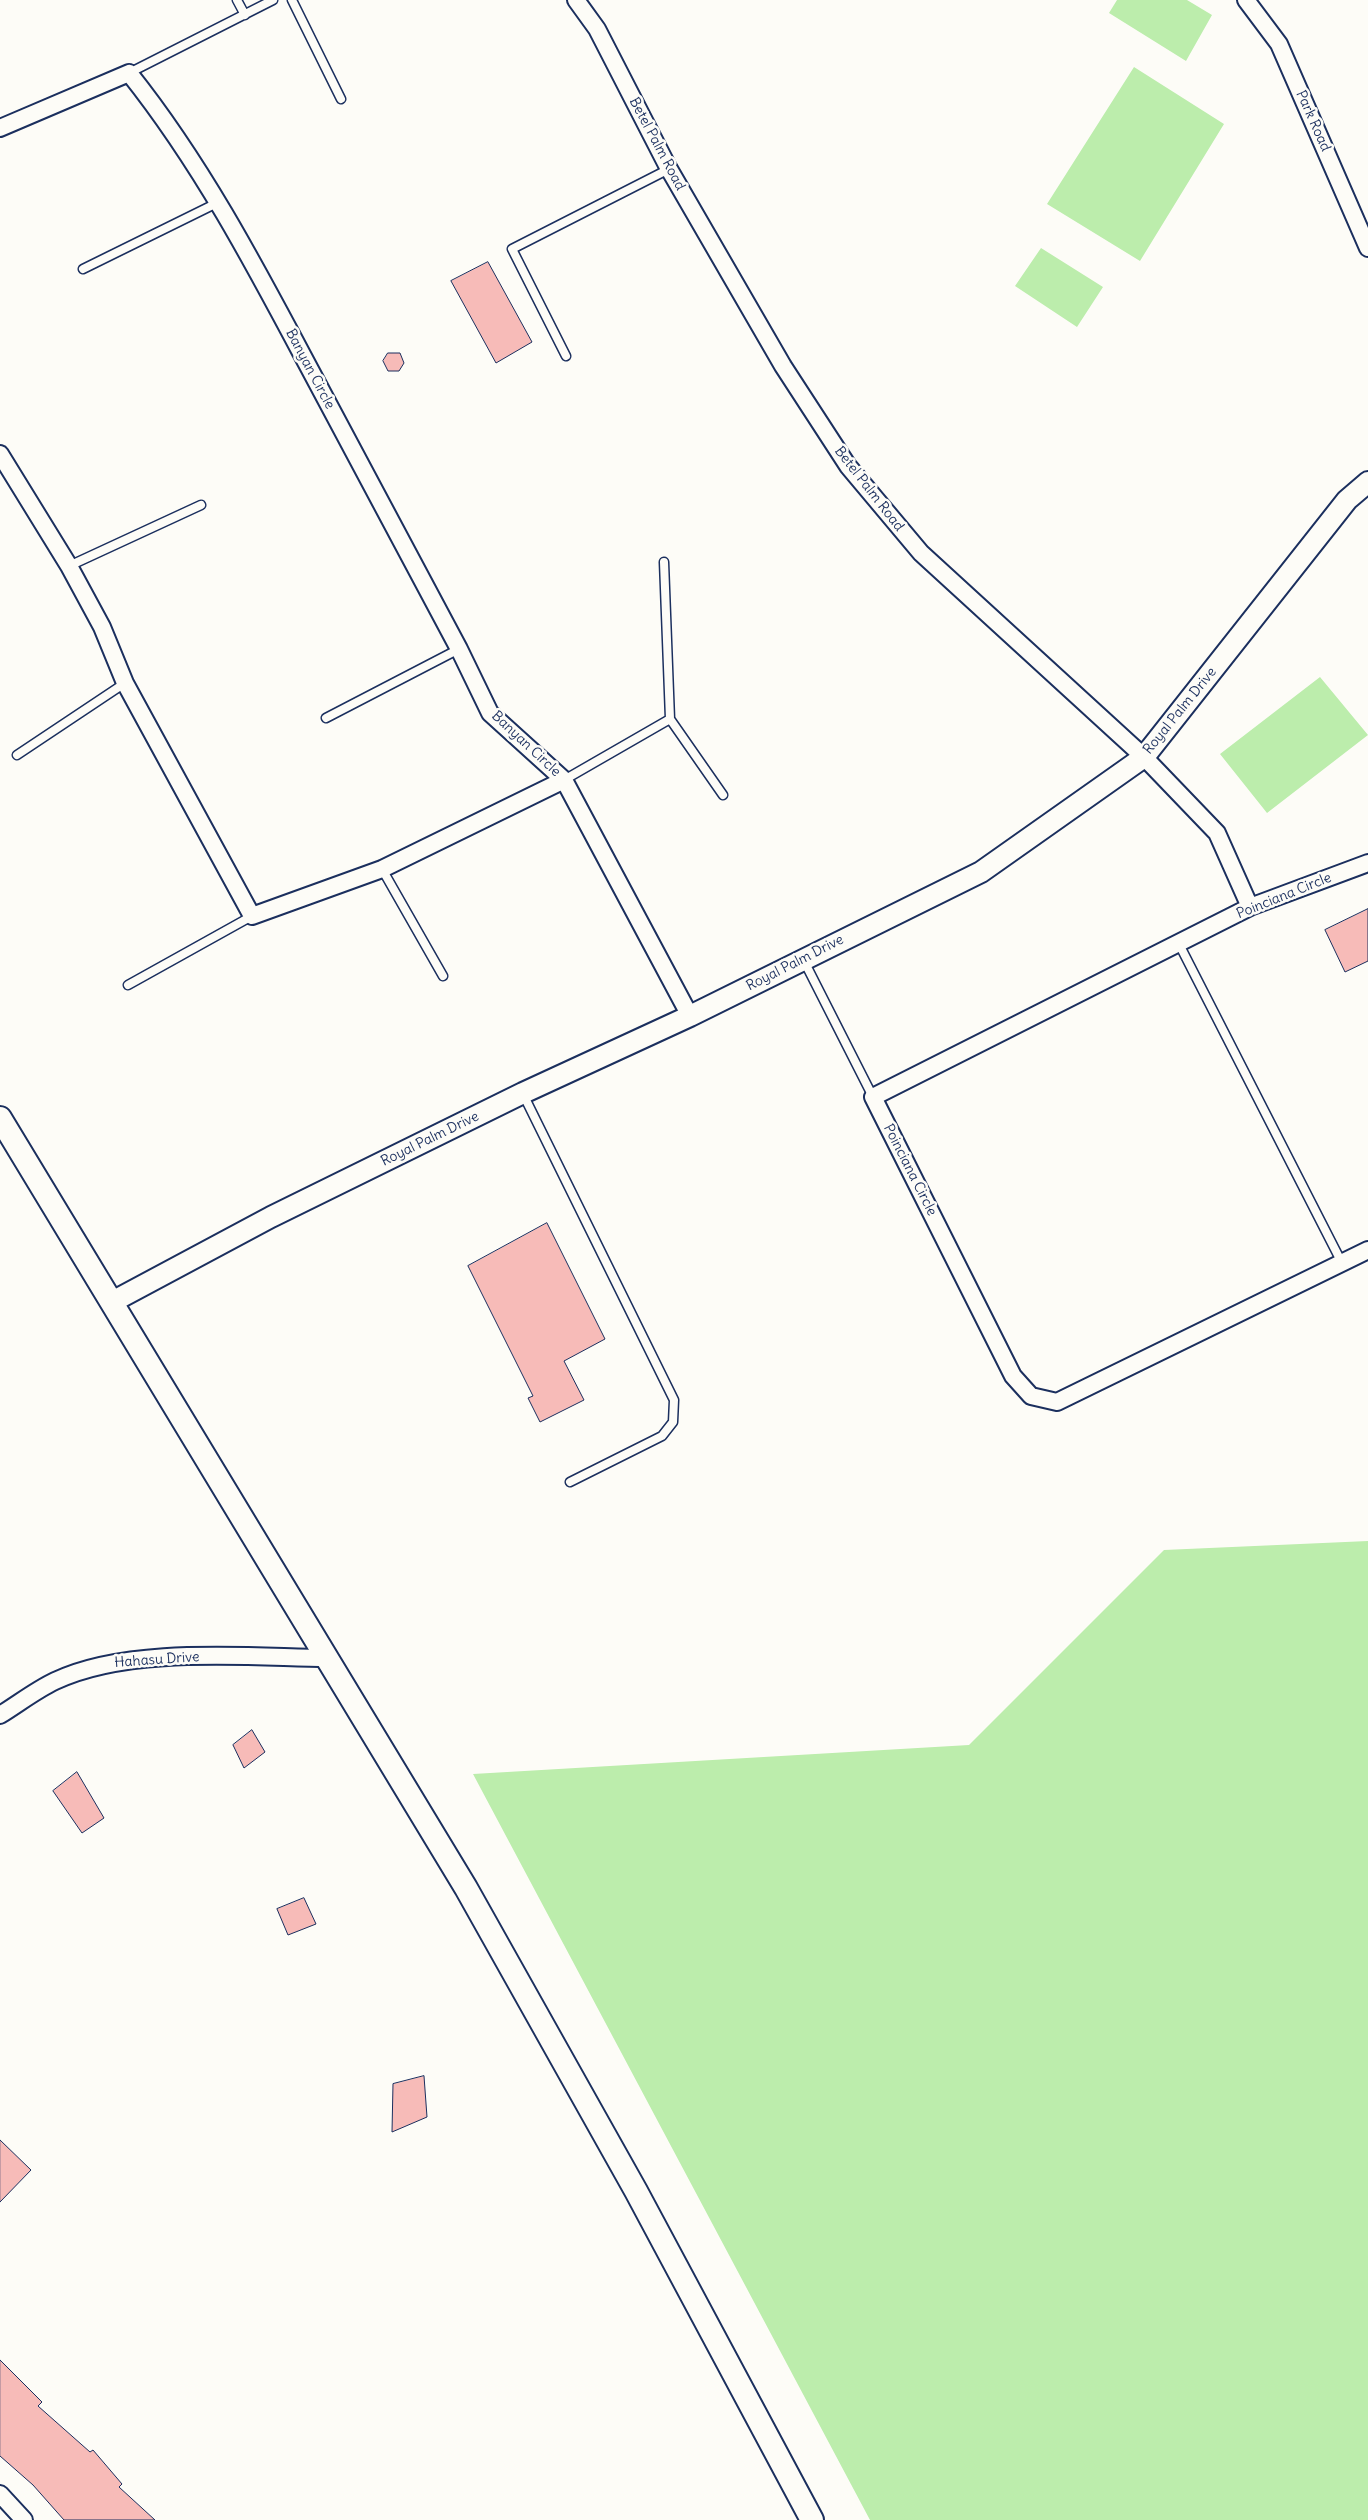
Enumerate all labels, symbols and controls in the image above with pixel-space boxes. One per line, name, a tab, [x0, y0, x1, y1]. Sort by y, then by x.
street label: Park Road	[1292, 88, 1334, 154]
street label: Betel Palm Road	[625, 95, 689, 193]
street label: Banyan Circle	[282, 326, 338, 412]
street label: Betel Palm Road	[831, 443, 907, 535]
street label: Royal Palm Drive	[1140, 664, 1220, 758]
street label: Banyan Circle	[488, 708, 564, 780]
street label: Poinciana Circle	[1234, 869, 1334, 923]
street label: Royal Palm Drive	[744, 931, 846, 995]
street label: Royal Palm Drive	[378, 1108, 482, 1170]
street label: Poinciana Circle	[880, 1121, 940, 1219]
street label: Hahasu Drive	[114, 1649, 200, 1671]

